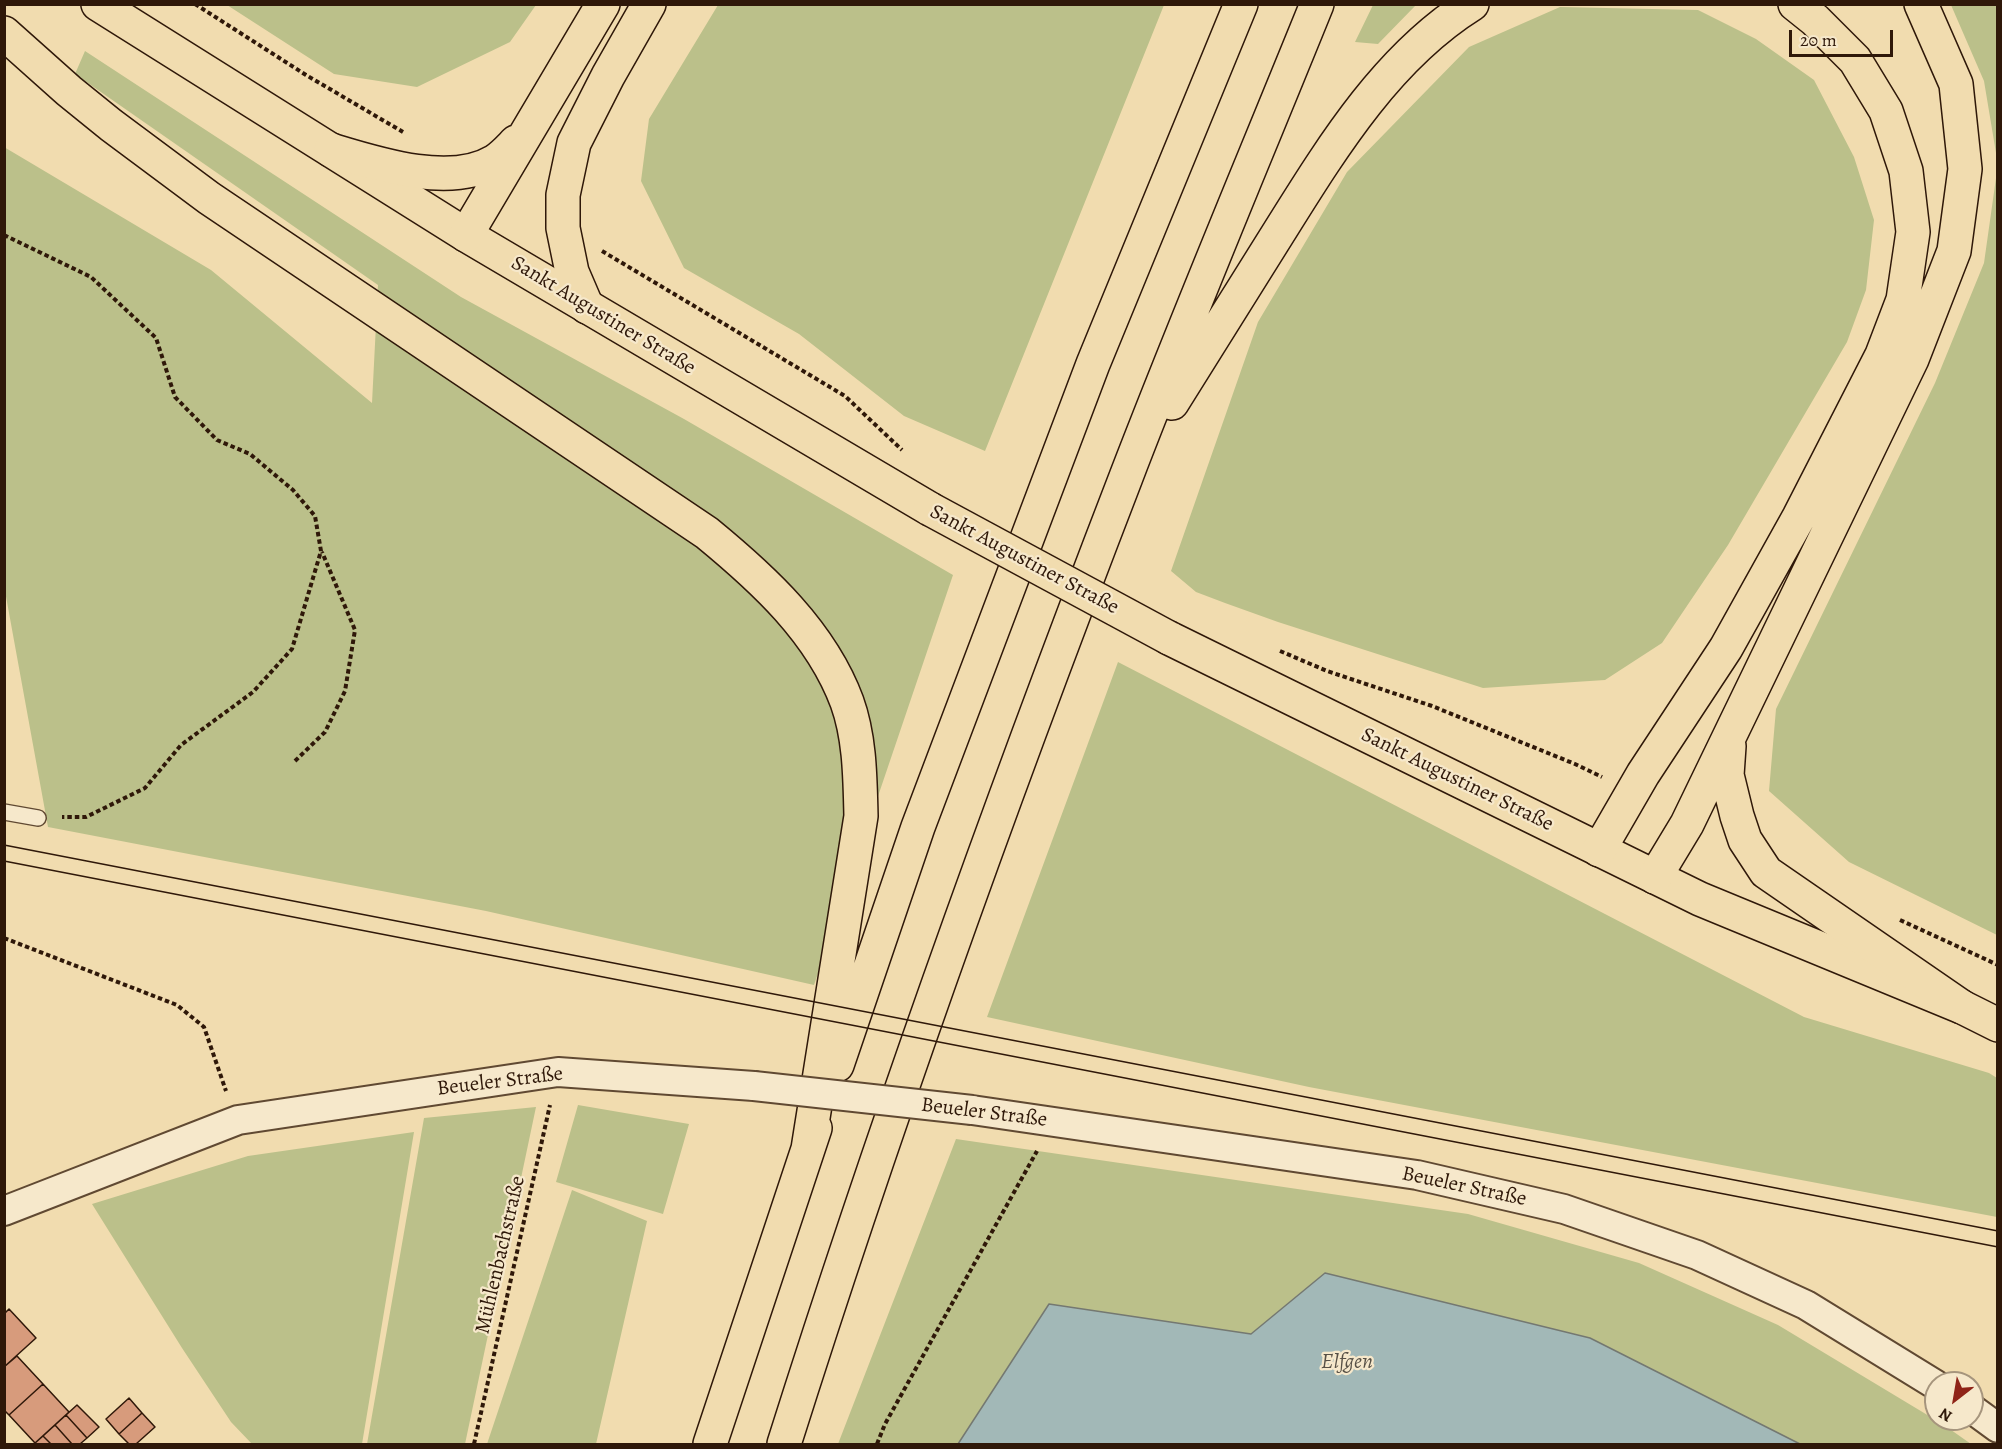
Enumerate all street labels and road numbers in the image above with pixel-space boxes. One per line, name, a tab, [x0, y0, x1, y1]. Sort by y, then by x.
street label: Sankt Augustiner Straße	[506, 251, 700, 381]
street label: Sankt Augustiner Straße	[925, 499, 1123, 621]
street label: Sankt Augustiner Straße	[1357, 723, 1557, 837]
street label: Beueler Straße	[436, 1062, 564, 1102]
street label: Beueler Straße	[920, 1093, 1048, 1133]
street label: Beueler Straße	[1399, 1162, 1529, 1212]
street label: Mühlenbachstraße	[471, 1174, 531, 1336]

